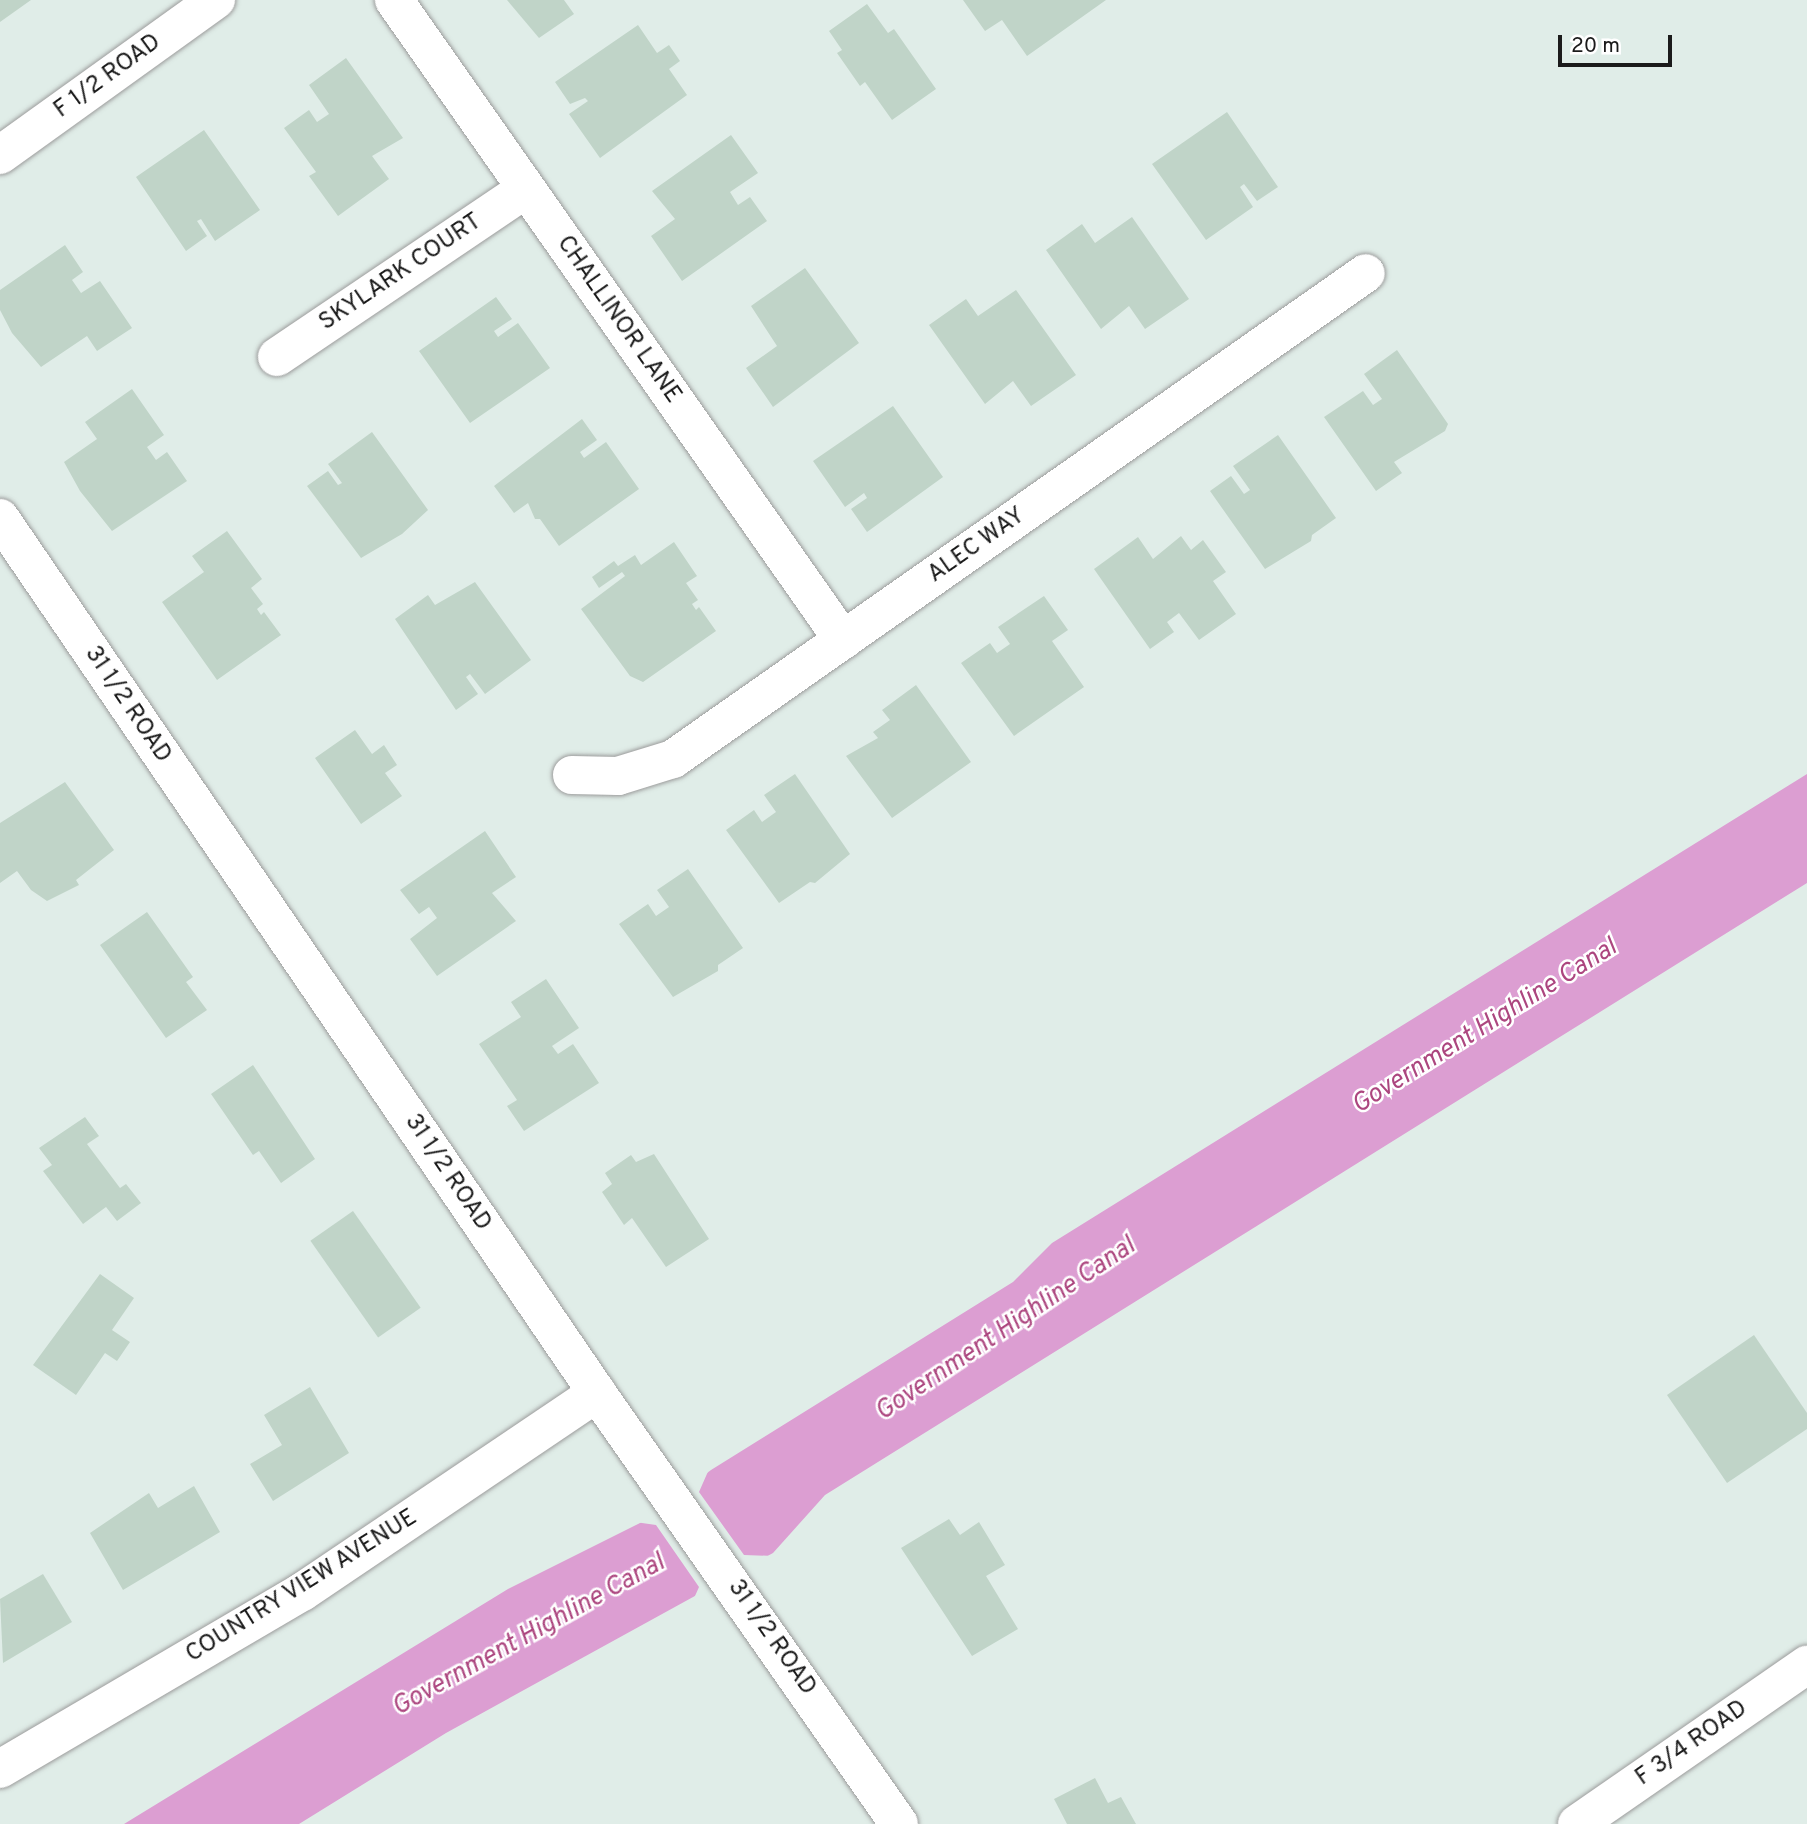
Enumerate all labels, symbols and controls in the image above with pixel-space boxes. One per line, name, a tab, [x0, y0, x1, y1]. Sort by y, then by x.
scale bar	[1562, 21, 1676, 65]
street label: F 1/2 ROAD	[49, 29, 167, 125]
text: 20 m	[1571, 33, 1620, 60]
street label: SKYLARK COURT	[314, 208, 488, 338]
street label: CHALLINOR LANE	[549, 231, 687, 409]
street label: ALEC WAY	[923, 502, 1031, 590]
street label: 31 1/2 ROAD	[77, 641, 177, 769]
water label: Government Highline Canal	[1347, 933, 1623, 1121]
street label: 31 1/2 ROAD	[397, 1109, 497, 1237]
water label: Government Highline Canal	[870, 1231, 1142, 1429]
street label: COUNTRY VIEW AVENUE	[180, 1503, 424, 1671]
water label: Government Highline Canal	[387, 1548, 671, 1724]
street label: 31 1/2 ROAD	[721, 1575, 821, 1701]
street label: F 3/4 ROAD	[1631, 1695, 1753, 1793]

